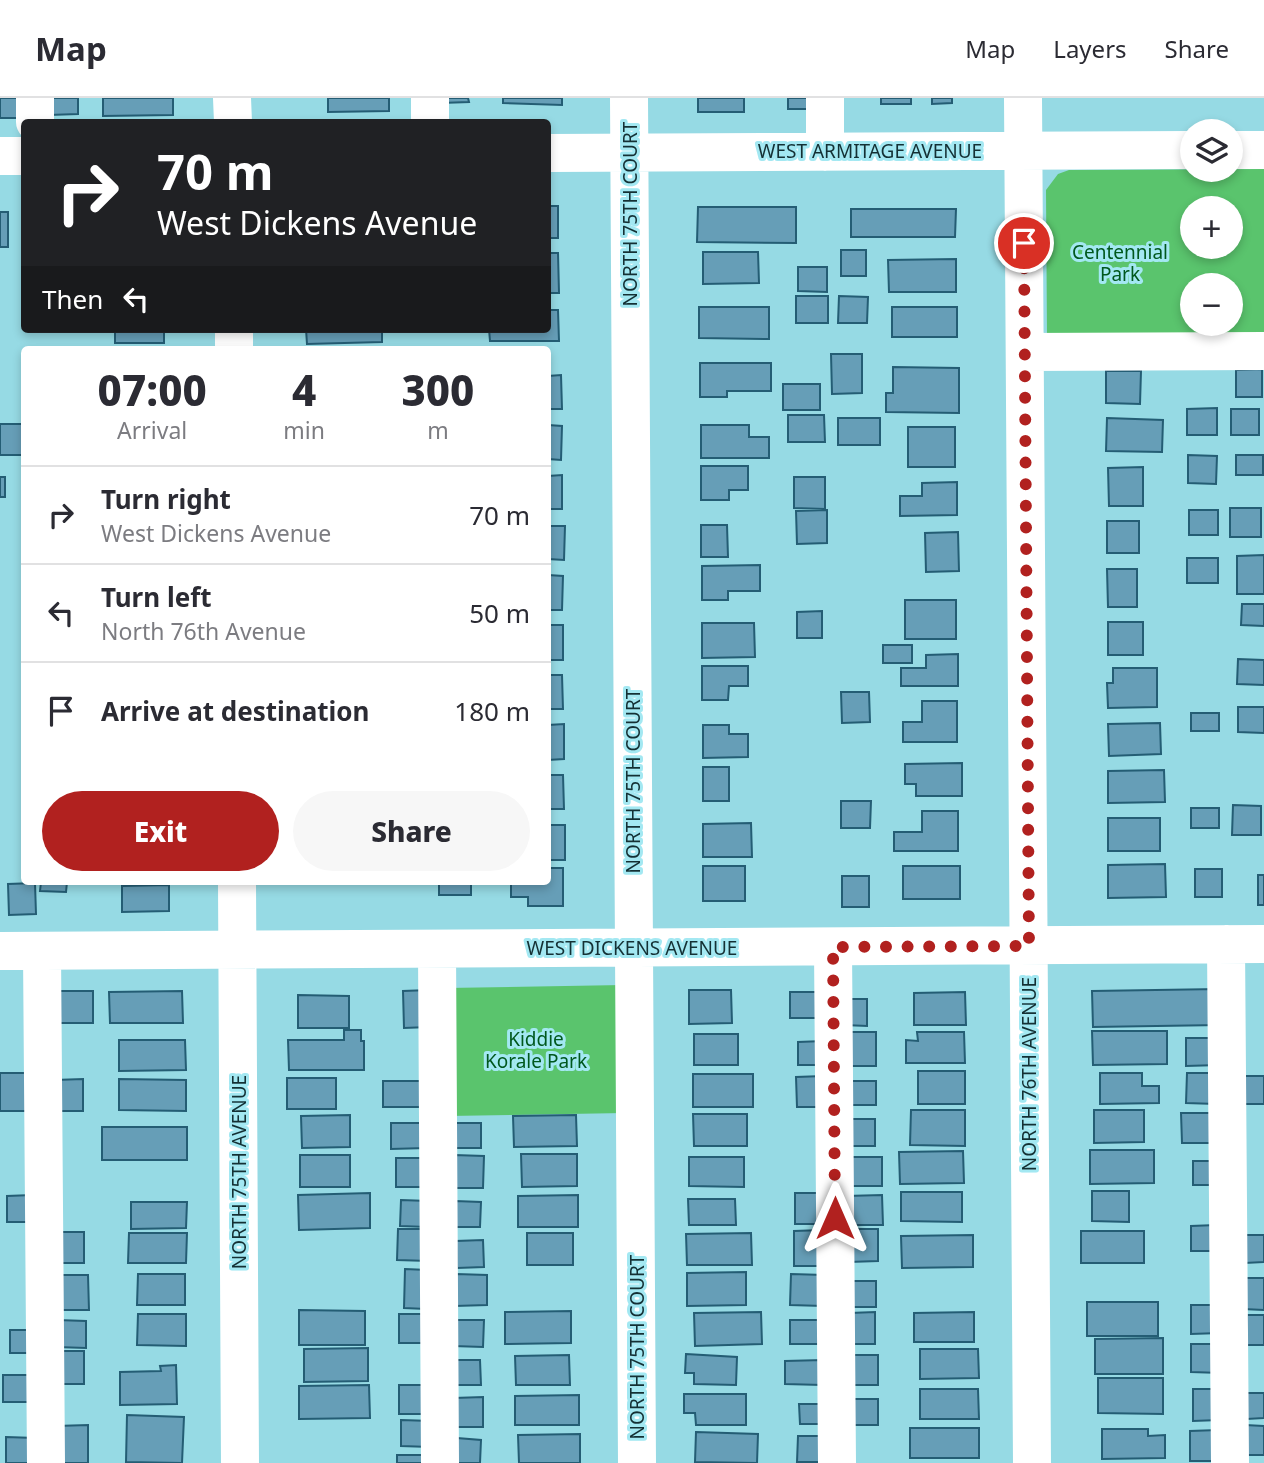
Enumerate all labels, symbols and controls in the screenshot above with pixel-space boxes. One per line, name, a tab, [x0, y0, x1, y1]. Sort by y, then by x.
text: Map	[35, 26, 107, 71]
text: Map	[965, 32, 1015, 65]
text: Layers	[1053, 32, 1127, 65]
text: Share	[1165, 32, 1229, 65]
map controls	[1180, 119, 1243, 336]
button: layers	[1180, 119, 1243, 182]
street label: NORTH 75TH COURT	[617, 121, 643, 306]
text: 70 m	[157, 138, 274, 204]
street label: WEST ARMITAGE AVENUE	[758, 138, 982, 164]
icon: right	[42, 147, 133, 238]
button: +	[1180, 196, 1243, 259]
text: West Dickens Avenue	[157, 201, 477, 244]
pin	[994, 213, 1054, 273]
icon: arrive	[1005, 224, 1043, 262]
park label: Centennial Park	[1072, 239, 1168, 287]
button: −	[1180, 273, 1243, 336]
icon: left	[117, 280, 155, 318]
text: Then	[42, 281, 103, 317]
text: 07:00	[98, 361, 207, 418]
text: 4	[292, 361, 316, 418]
text: 300	[402, 361, 474, 418]
text: Arrival	[117, 414, 187, 446]
text: min	[283, 414, 325, 446]
text: m	[427, 414, 449, 446]
text: Turn right	[101, 481, 231, 517]
icon: right	[42, 496, 80, 534]
text: 70 m	[469, 497, 530, 533]
text: West Dickens Avenue	[101, 517, 331, 549]
text: Turn left	[101, 579, 212, 615]
icon: left	[42, 594, 80, 632]
text: 50 m	[469, 595, 530, 631]
text: North 76th Avenue	[101, 615, 306, 647]
street label: NORTH 75TH COURT	[620, 688, 646, 873]
icon: arrive	[42, 692, 80, 730]
text: Arrive at destination	[101, 693, 370, 729]
text: 180 m	[454, 693, 530, 729]
button: Exit	[42, 791, 279, 871]
button: Share	[293, 791, 530, 871]
street label: WEST DICKENS AVENUE	[527, 935, 737, 961]
street label: NORTH 76TH AVENUE	[1016, 977, 1042, 1171]
park label: Kiddie Korale Park	[485, 1026, 587, 1074]
street label: NORTH 75TH AVENUE	[226, 1075, 252, 1269]
position arrow	[798, 1181, 872, 1255]
street label: NORTH 75TH COURT	[624, 1254, 650, 1439]

